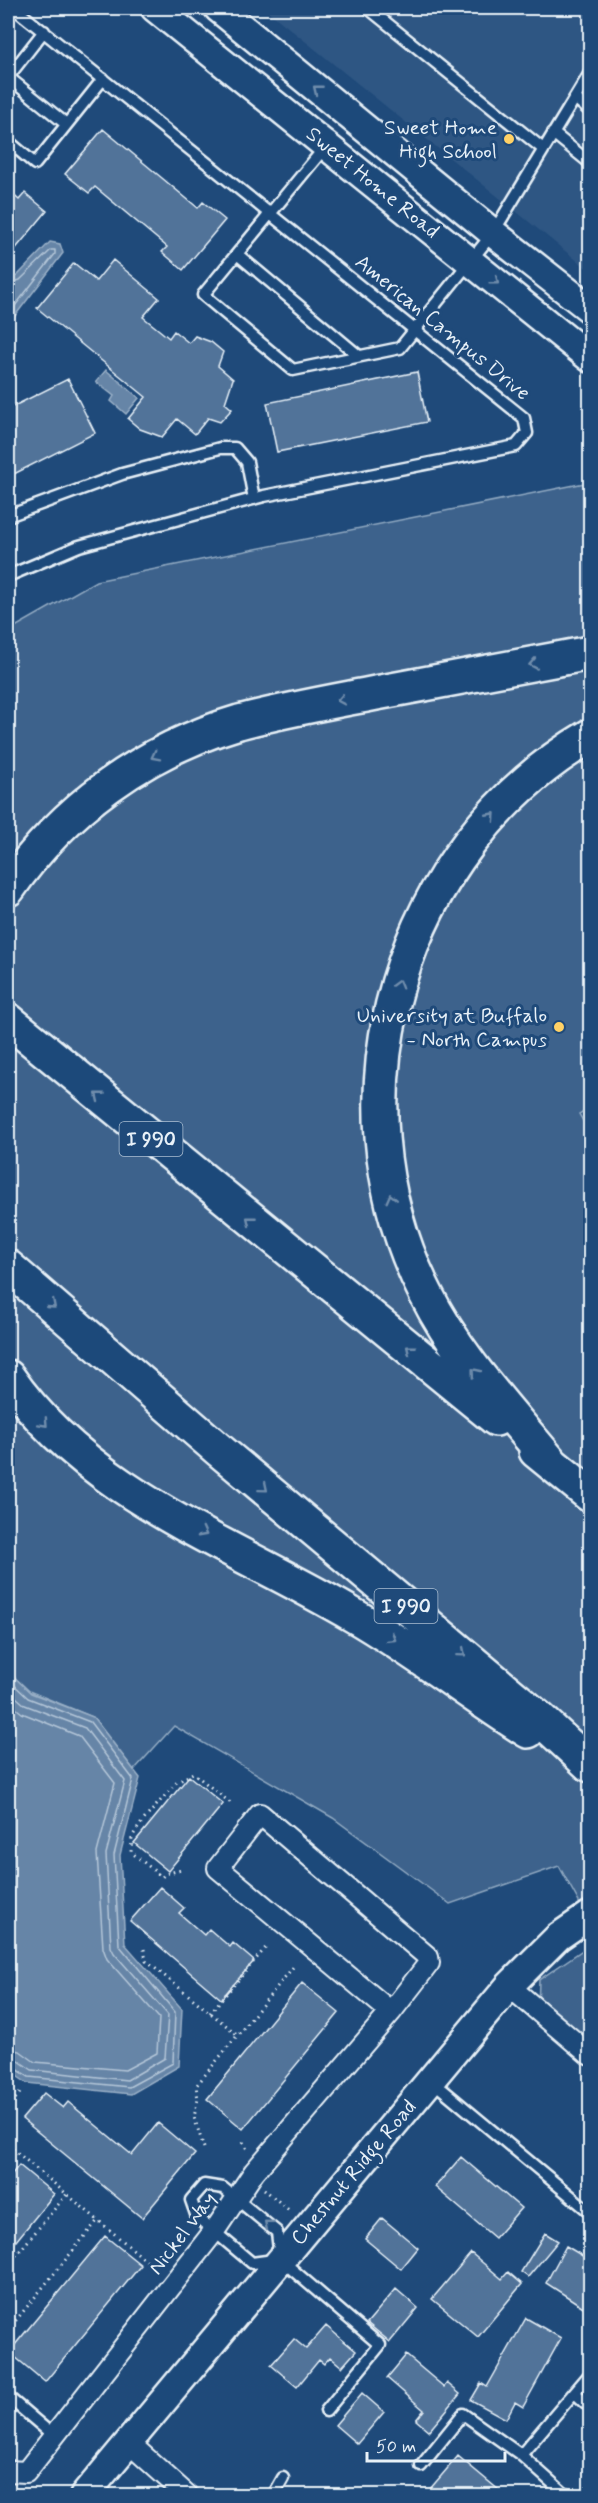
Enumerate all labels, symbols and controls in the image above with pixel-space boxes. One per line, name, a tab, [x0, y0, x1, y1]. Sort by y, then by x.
one-way arrow	[313, 86, 324, 97]
place label: Sweet Home High School	[384, 114, 497, 168]
street label: Sweet Home Road	[300, 120, 445, 245]
marker: Sweet Home High School	[502, 132, 516, 146]
street label: American Campus Drive	[349, 248, 536, 407]
one-way arrow	[488, 273, 499, 284]
one-way arrow	[528, 657, 538, 670]
one-way arrow	[337, 693, 347, 706]
one-way arrow	[151, 748, 162, 760]
one-way arrow	[485, 812, 496, 822]
one-way arrow	[391, 980, 403, 990]
place label: University at Buffalo - North Campus	[357, 1002, 547, 1054]
marker: University at Buffalo - North Campus	[552, 1020, 566, 1034]
one-way arrow	[95, 1093, 106, 1104]
road number: I 990	[120, 1122, 182, 1156]
one-way arrow	[385, 1193, 398, 1203]
one-way arrow	[246, 1216, 257, 1227]
one-way arrow	[45, 1298, 56, 1309]
one-way arrow	[405, 1346, 416, 1357]
one-way arrow	[472, 1367, 483, 1378]
one-way arrow	[37, 1416, 48, 1426]
one-way arrow	[257, 1480, 268, 1491]
one-way arrow	[197, 1526, 208, 1537]
road number: I 990	[374, 1589, 438, 1623]
one-way arrow	[386, 1631, 396, 1643]
one-way arrow	[455, 1646, 466, 1657]
street label: Chestnut Ridge Road	[285, 2094, 424, 2253]
street label: Nickel Way	[142, 2186, 223, 2281]
one-way arrow	[264, 2220, 275, 2231]
scale bar	[367, 2425, 505, 2463]
text: 50 m	[376, 2435, 416, 2459]

